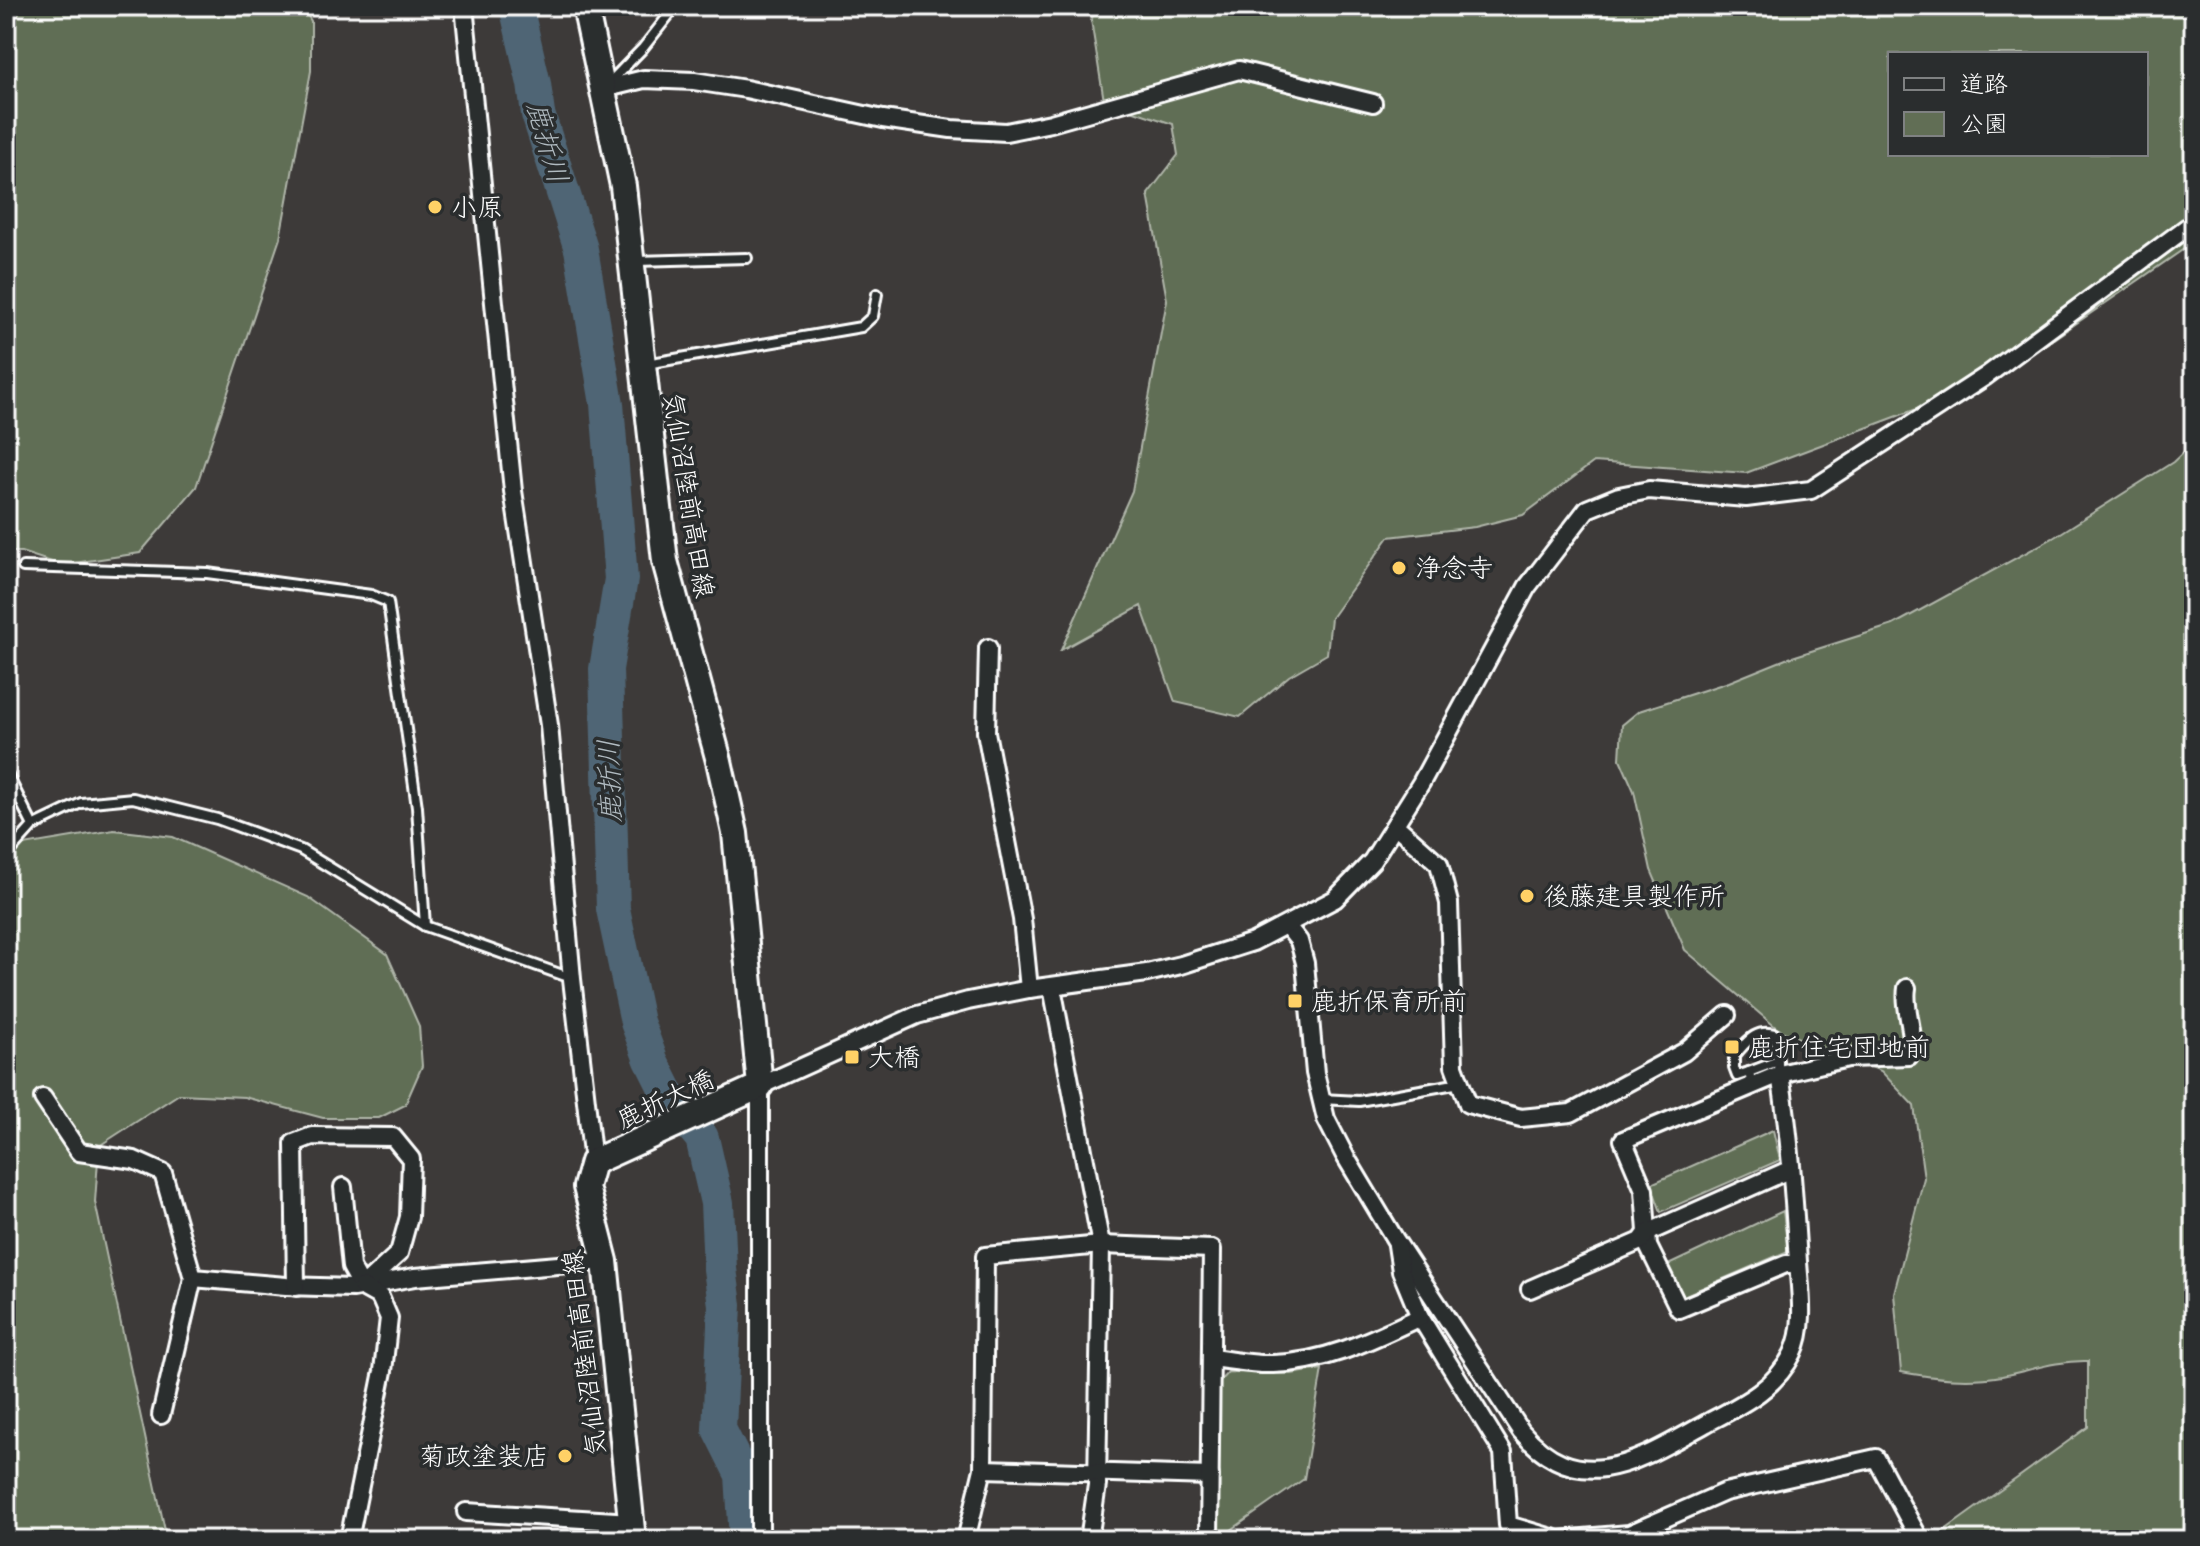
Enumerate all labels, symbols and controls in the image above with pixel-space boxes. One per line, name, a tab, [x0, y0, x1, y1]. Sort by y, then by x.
legend	[1888, 52, 2148, 156]
text: 道路	[1960, 70, 2008, 99]
water label: 鹿折川	[519, 97, 574, 187]
text: 公園	[1960, 110, 2008, 139]
place label: 小原	[451, 193, 503, 224]
marker: 小原	[426, 198, 444, 216]
street label: 気仙沼陸前高田線	[656, 390, 719, 600]
place label: 浄念寺	[1415, 554, 1493, 585]
marker: 浄念寺	[1390, 559, 1408, 577]
water label: 鹿折川	[593, 738, 628, 824]
place label: 後藤建具製作所	[1543, 882, 1725, 913]
marker: 後藤建具製作所	[1518, 887, 1536, 905]
place label: 鹿折保育所前	[1311, 987, 1467, 1018]
marker: 鹿折保育所前	[1286, 992, 1304, 1010]
place label: 鹿折住宅団地前	[1748, 1033, 1930, 1064]
marker: 鹿折住宅団地前	[1723, 1038, 1741, 1056]
place label: 大橋	[868, 1043, 920, 1074]
marker: 大橋	[843, 1048, 861, 1066]
street label: 鹿折大橋	[612, 1064, 719, 1136]
street label: 気仙沼陸前高田線	[557, 1248, 614, 1458]
place label: 菊政塗装店	[419, 1442, 549, 1473]
marker: 菊政塗装店	[556, 1447, 574, 1465]

